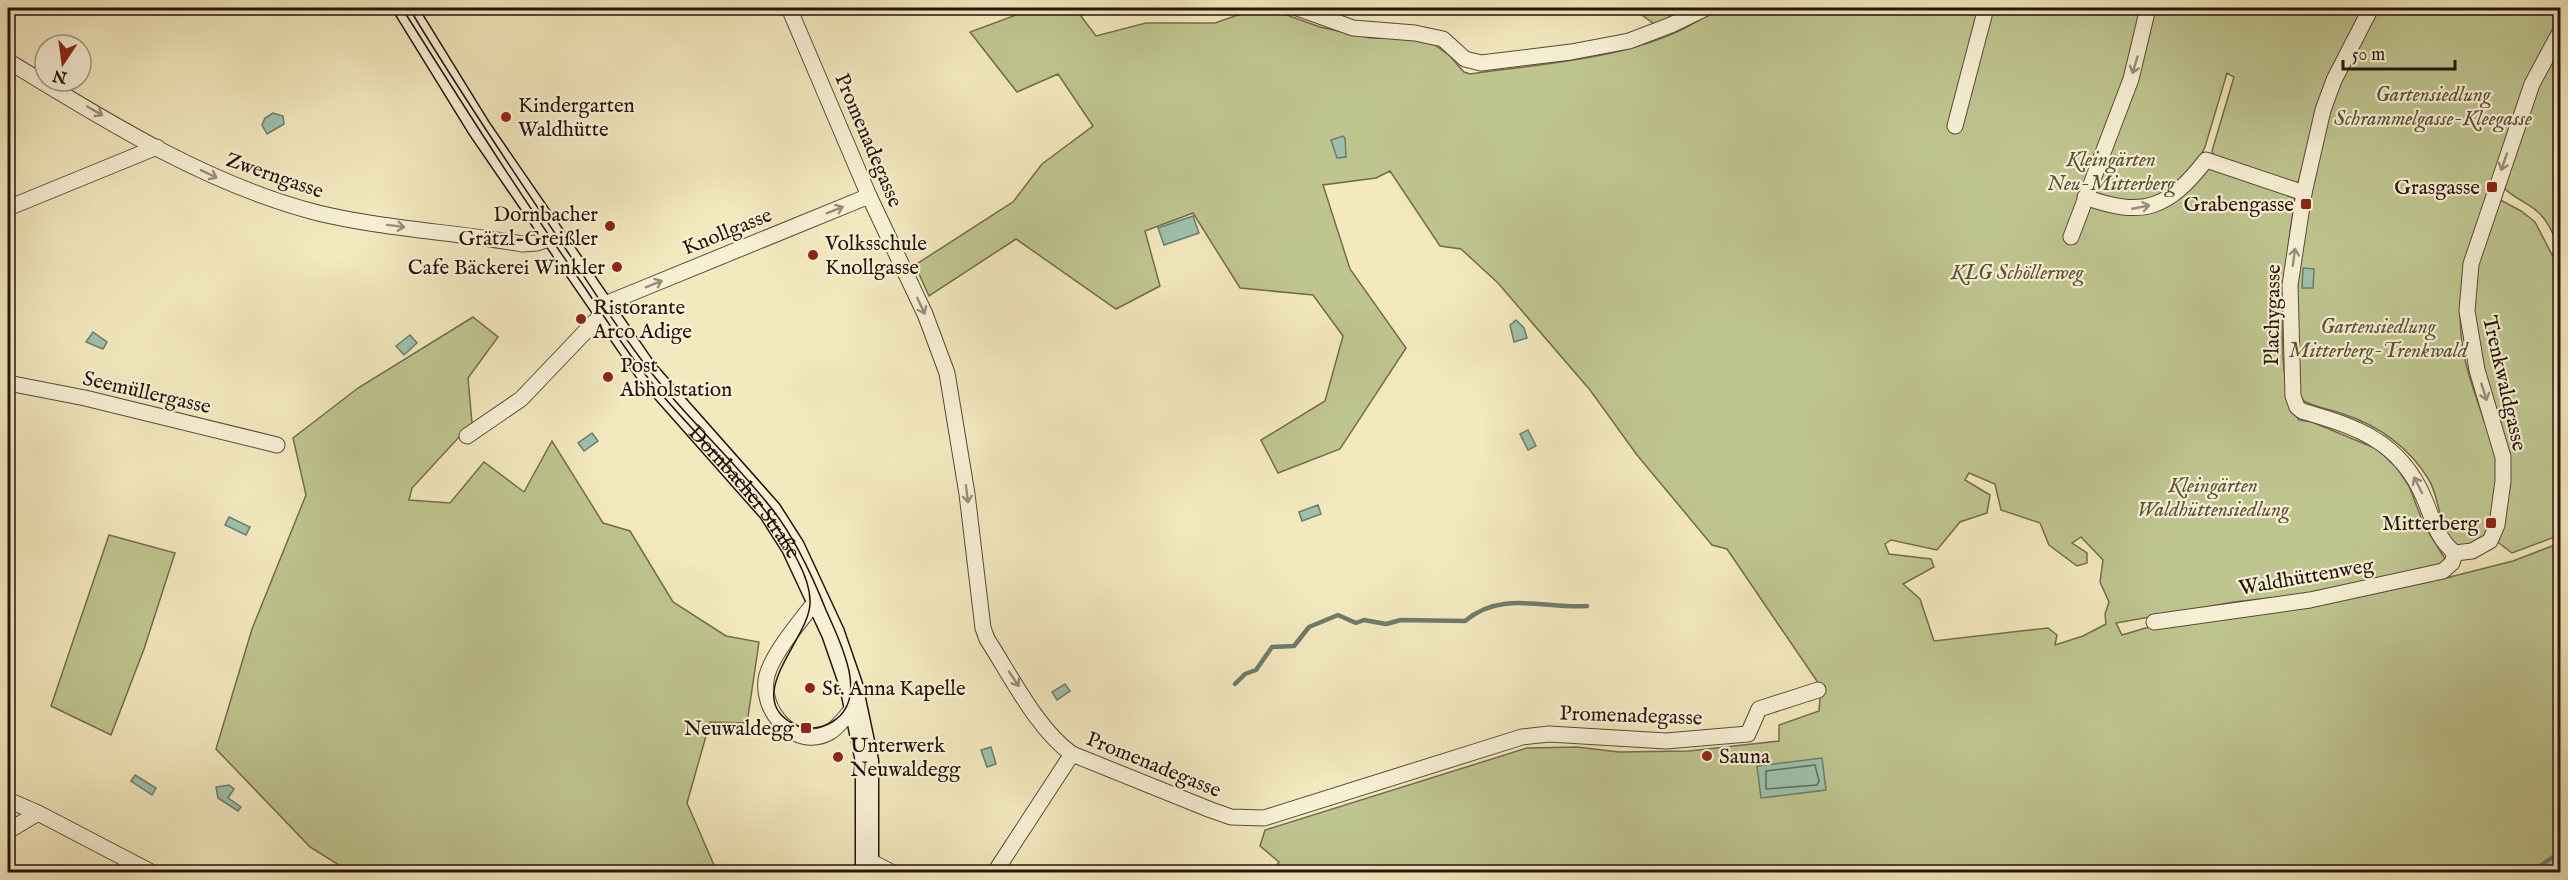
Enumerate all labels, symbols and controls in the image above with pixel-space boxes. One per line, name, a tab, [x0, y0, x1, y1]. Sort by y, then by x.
north arrow	[33, 33, 93, 93]
scale bar	[2343, 33, 2456, 71]
text: 50 m	[2352, 44, 2385, 67]
one-way arrow	[2129, 55, 2140, 74]
text: N	[51, 64, 70, 87]
street label: Promenadegasse	[827, 70, 908, 212]
park label: Gartensiedlung Schrammelgasse-Kleegasse	[2334, 82, 2532, 133]
place label: Kindergarten Waldhütte	[518, 93, 635, 144]
one-way arrow	[86, 106, 103, 118]
marker: Kindergarten Waldhütte	[499, 110, 513, 124]
street label: Zwerngasse	[222, 147, 327, 206]
park label: Kleingärten Neu-Mitterberg	[2047, 147, 2176, 198]
one-way arrow	[2498, 152, 2509, 171]
one-way arrow	[200, 168, 218, 180]
place label: Grasgasse	[2394, 175, 2480, 202]
marker: Grasgasse	[2485, 180, 2499, 194]
place label: Grabengasse	[2184, 192, 2294, 219]
marker: Grabengasse	[2299, 197, 2313, 211]
one-way arrow	[2131, 201, 2150, 212]
place label: Dornbacher Grätzl-Greißler	[459, 202, 598, 253]
street label: Knollgasse	[679, 202, 777, 263]
one-way arrow	[825, 204, 843, 215]
marker: Dornbacher Grätzl-Greißler	[603, 219, 617, 233]
one-way arrow	[386, 221, 406, 232]
place label: Volksschule Knollgasse	[824, 231, 927, 282]
marker: Volksschule Knollgasse	[806, 248, 820, 262]
one-way arrow	[2288, 248, 2299, 268]
place label: Cafe Bäckerei Winkler	[408, 255, 605, 282]
marker: Cafe Bäckerei Winkler	[610, 260, 624, 274]
park label: KLG Schöllerweg	[1950, 260, 2084, 287]
street label: Plachygasse	[2259, 264, 2288, 366]
one-way arrow	[644, 278, 663, 289]
place label: Ristorante Arco Adige	[592, 295, 692, 346]
one-way arrow	[915, 296, 927, 314]
marker: Ristorante Arco Adige	[574, 312, 588, 326]
street label: Trenkwaldgasse	[2475, 313, 2532, 454]
park label: Gartensiedlung Mitterberg-Trenkwald	[2288, 314, 2470, 365]
place label: Post Abholstation	[619, 353, 732, 404]
street label: Seemüllergasse	[80, 366, 214, 421]
marker: Post Abholstation	[601, 370, 615, 384]
one-way arrow	[2479, 382, 2490, 401]
street label: Dornbacher Straße	[681, 420, 806, 564]
park label: Kleingärten Waldhüttensiedlung	[2137, 473, 2290, 524]
one-way arrow	[2412, 477, 2424, 494]
one-way arrow	[961, 484, 972, 503]
place label: Mitterberg	[2382, 511, 2480, 538]
marker: Mitterberg	[2484, 516, 2498, 530]
street label: Waldhüttenweg	[2237, 552, 2376, 603]
one-way arrow	[1008, 670, 1020, 687]
place label: St. Anna Kapelle	[822, 676, 966, 703]
marker: St. Anna Kapelle	[803, 681, 817, 695]
street label: Promenadegasse	[1559, 701, 1703, 732]
place label: Neuwaldegg	[684, 716, 795, 743]
marker: Neuwaldegg	[799, 721, 813, 735]
street label: Promenadegasse	[1082, 726, 1225, 805]
place label: Unterwerk Neuwaldegg	[850, 733, 961, 784]
place label: Sauna	[1719, 744, 1771, 771]
marker: Sauna	[1700, 749, 1714, 763]
marker: Unterwerk Neuwaldegg	[831, 750, 845, 764]

